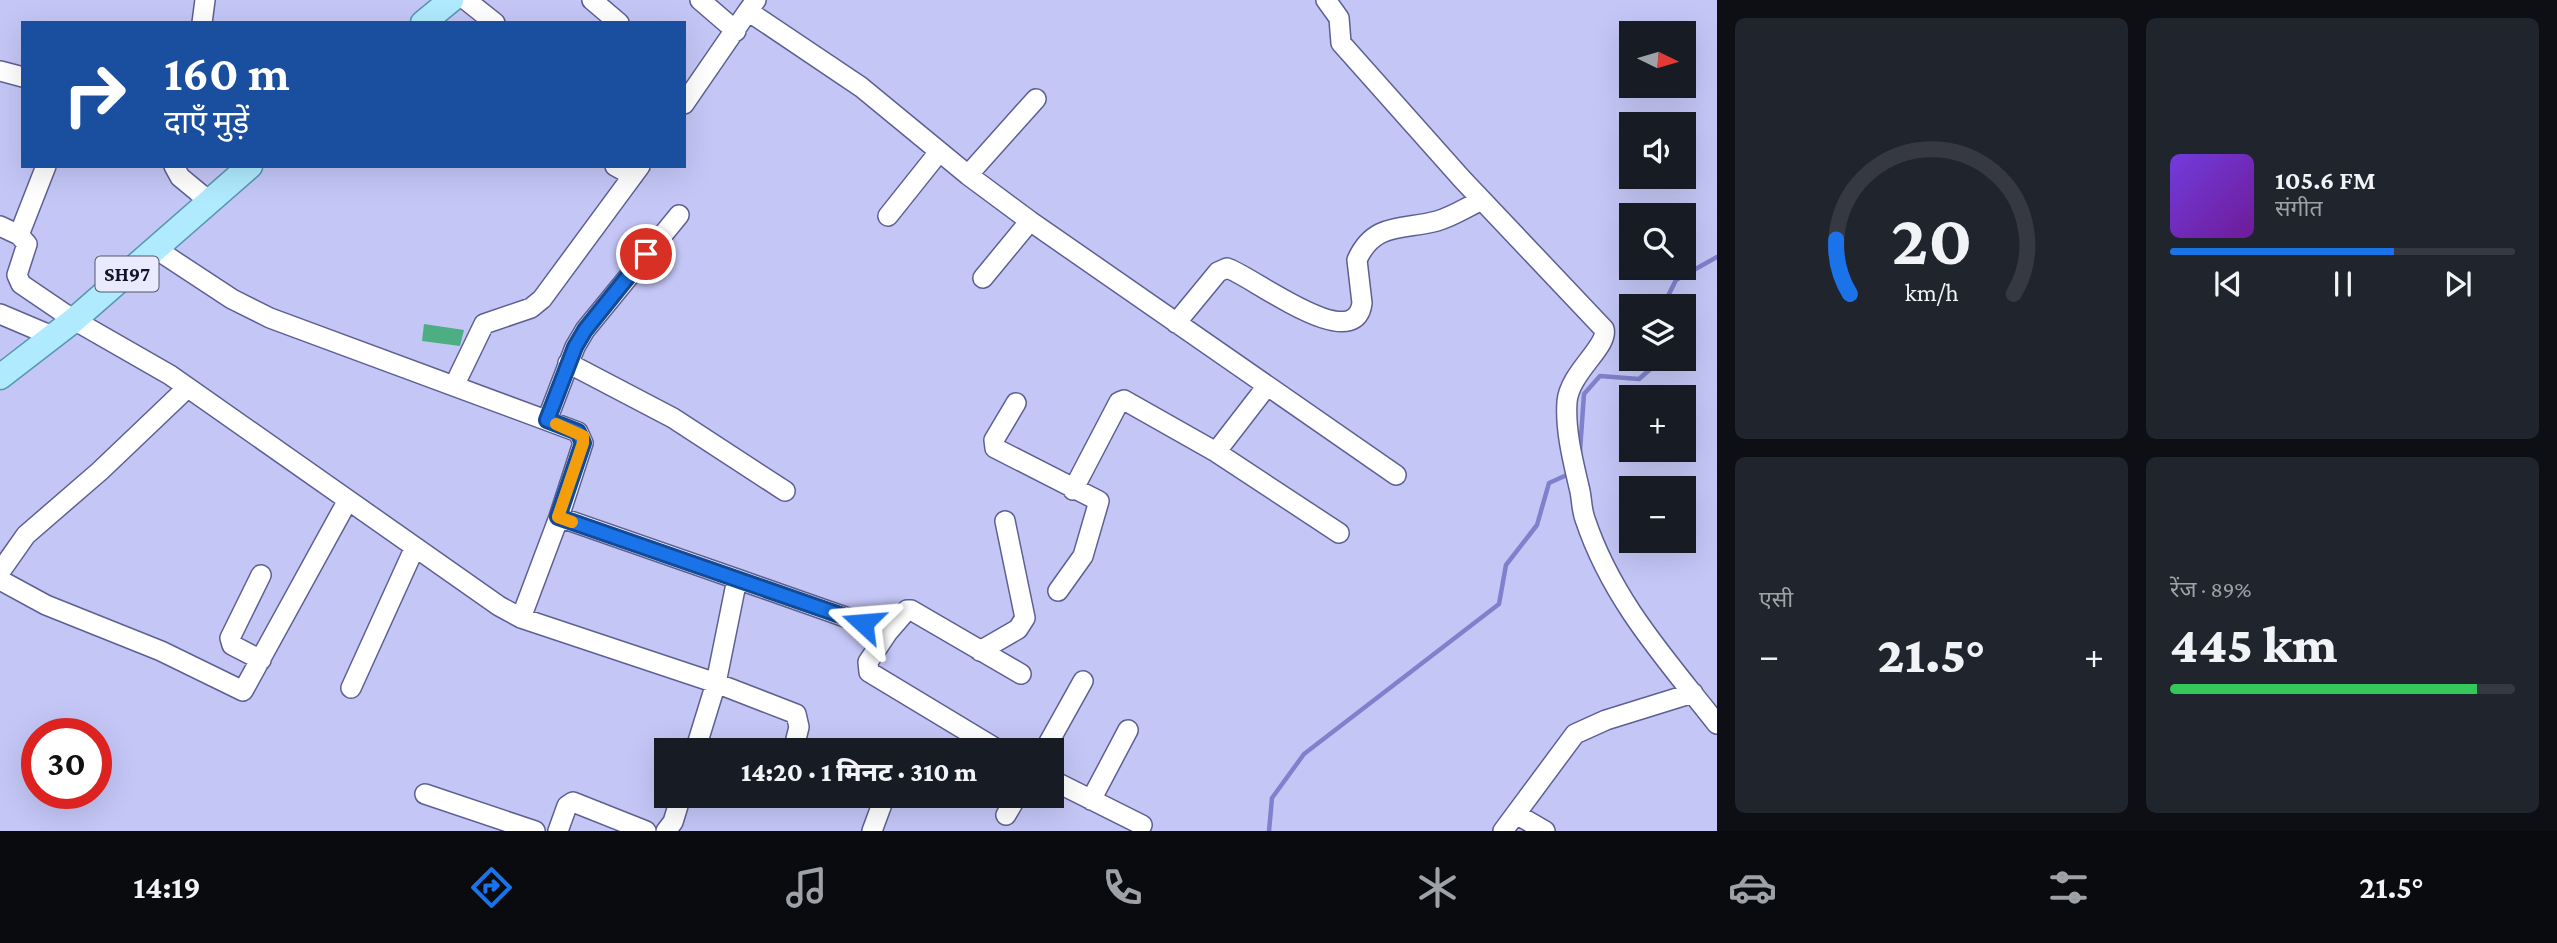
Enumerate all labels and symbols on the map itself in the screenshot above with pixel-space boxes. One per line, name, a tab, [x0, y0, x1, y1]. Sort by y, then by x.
north arrow	[1619, 21, 1696, 98]
pin	[616, 224, 676, 284]
road number: SH97	[96, 256, 158, 292]
position arrow	[826, 586, 900, 660]
speed limit sign: 30	[21, 718, 112, 809]

